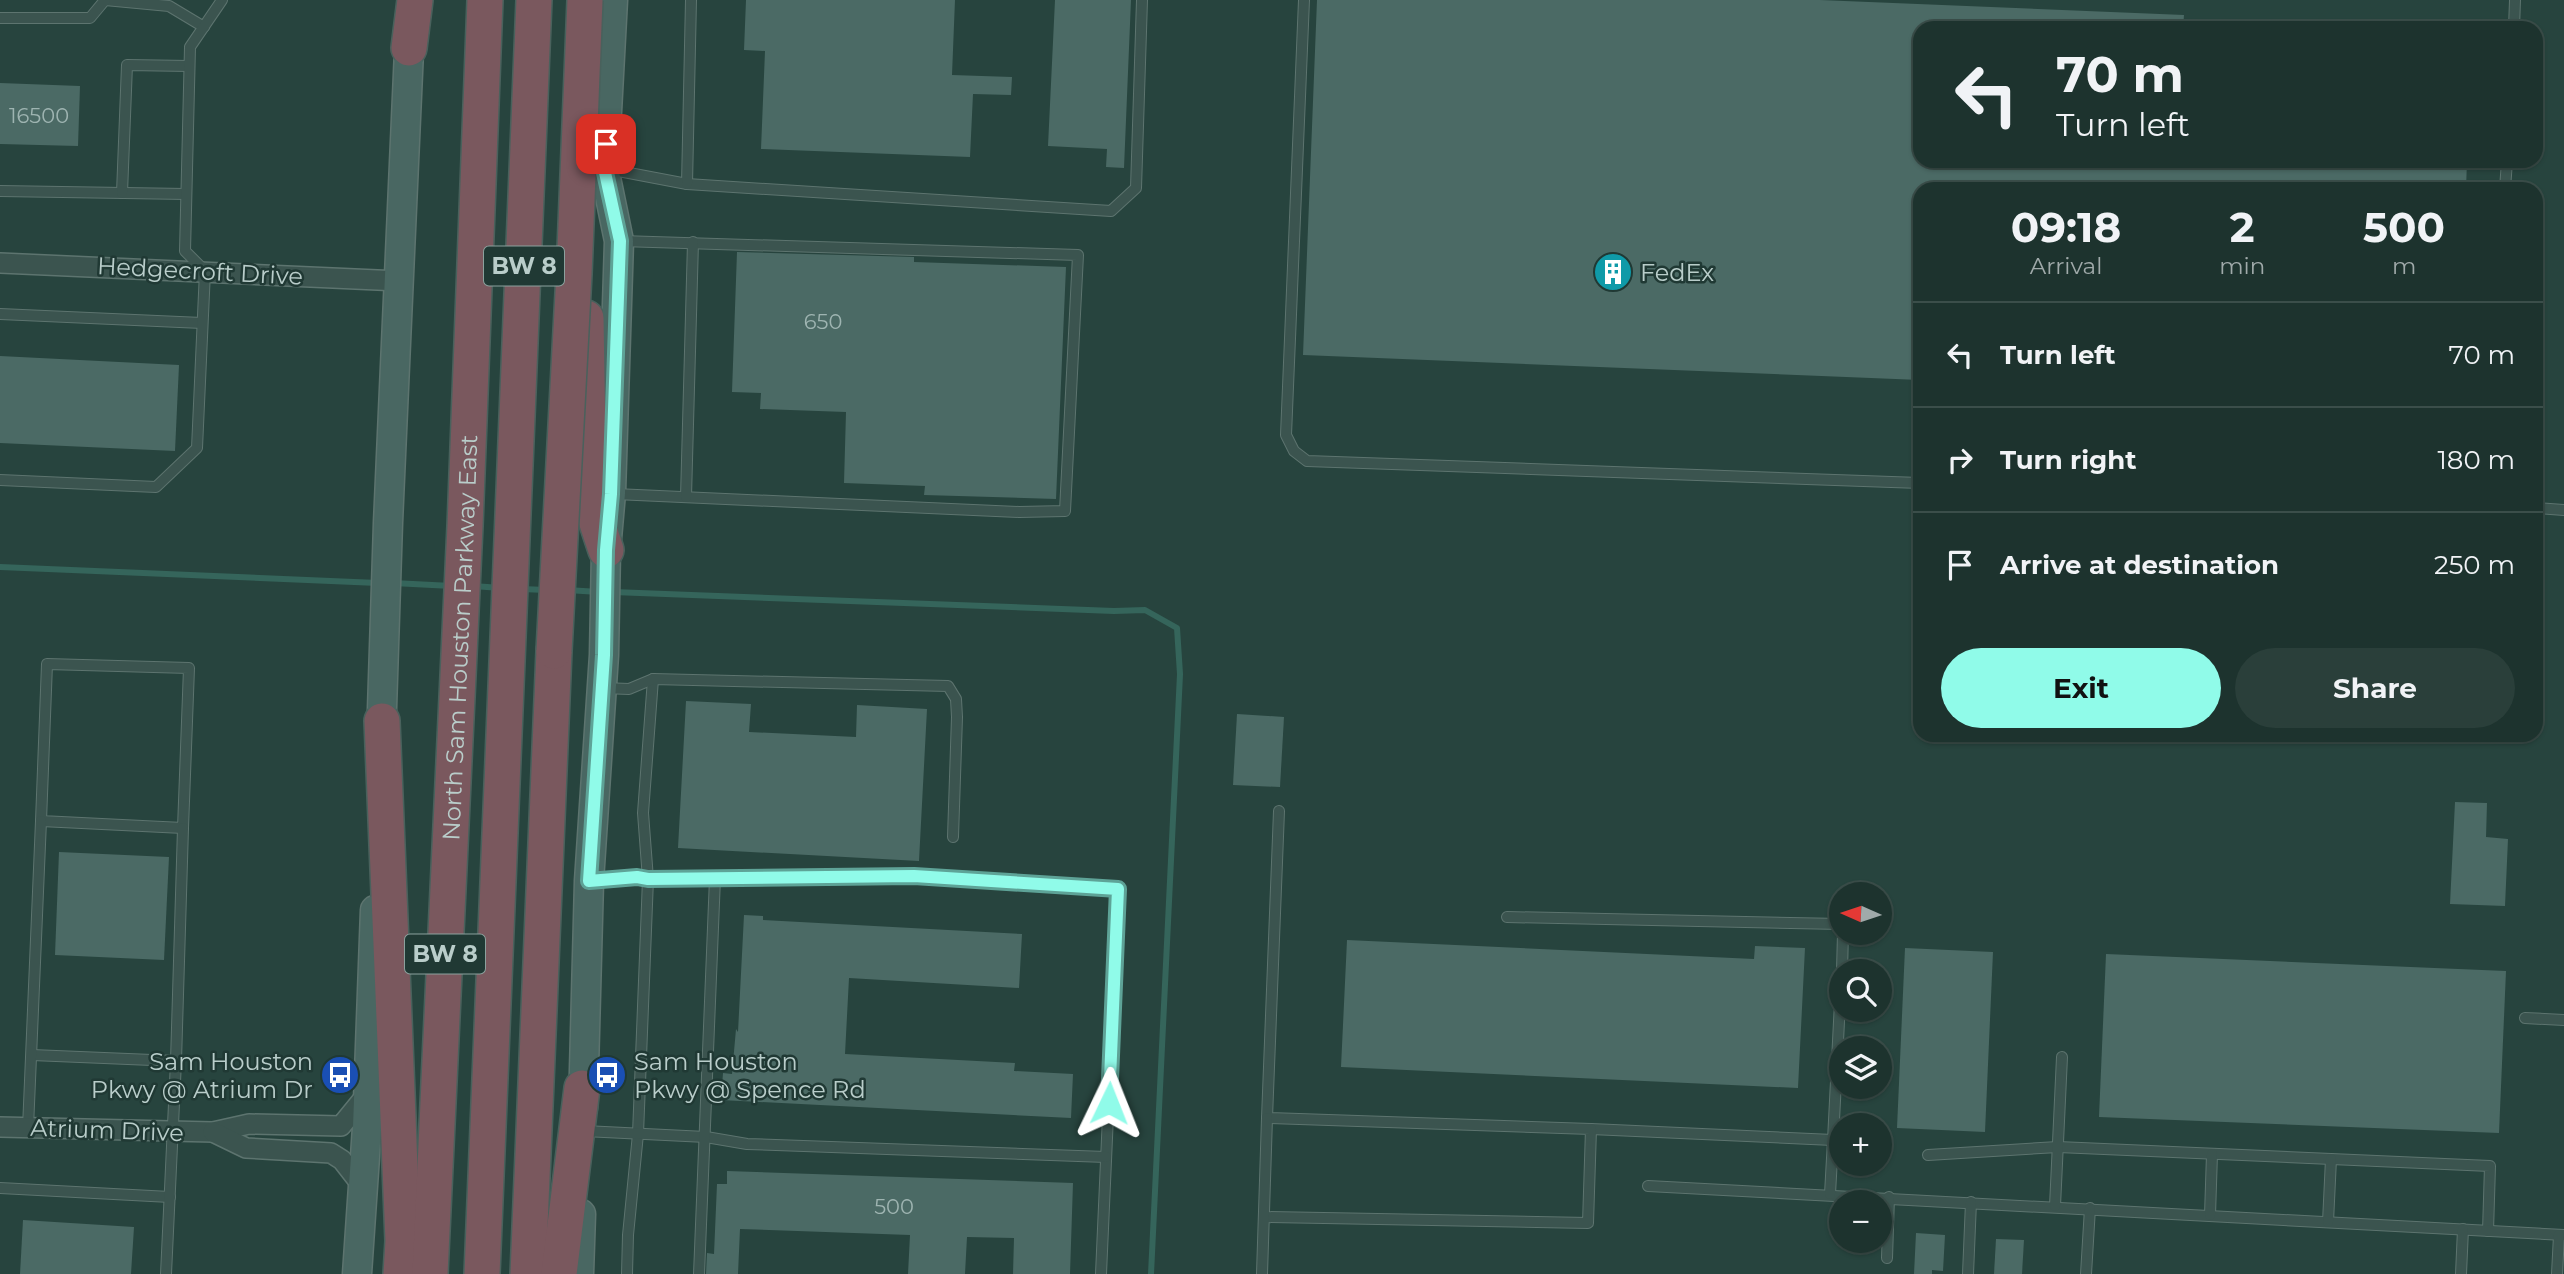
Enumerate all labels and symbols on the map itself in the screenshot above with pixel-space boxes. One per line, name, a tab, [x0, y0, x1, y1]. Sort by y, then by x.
house number: 16500	[9, 103, 69, 128]
pin	[576, 114, 636, 174]
road number: BW 8	[484, 246, 564, 286]
street label: Hedgecroft Drive	[96, 251, 304, 291]
building icon: FedEx	[1592, 251, 1634, 293]
place label: FedEx	[1640, 258, 1714, 287]
house number: 650	[804, 309, 842, 334]
street label: North Sam Houston Parkway East	[436, 434, 483, 841]
north arrow	[1829, 882, 1892, 945]
road number: BW 8	[405, 934, 485, 973]
place label: Sam Houston Pkwy @ Atrium Dr	[91, 1047, 313, 1104]
place label: Sam Houston Pkwy @ Spence Rd	[634, 1047, 866, 1104]
bus stop icon: Sam Houston Pkwy @ Atrium Dr	[319, 1054, 361, 1096]
bus stop icon: Sam Houston Pkwy @ Spence Rd	[586, 1054, 628, 1096]
position arrow	[1072, 1066, 1146, 1140]
street label: Atrium Drive	[30, 1113, 184, 1147]
house number: 500	[874, 1194, 914, 1219]

